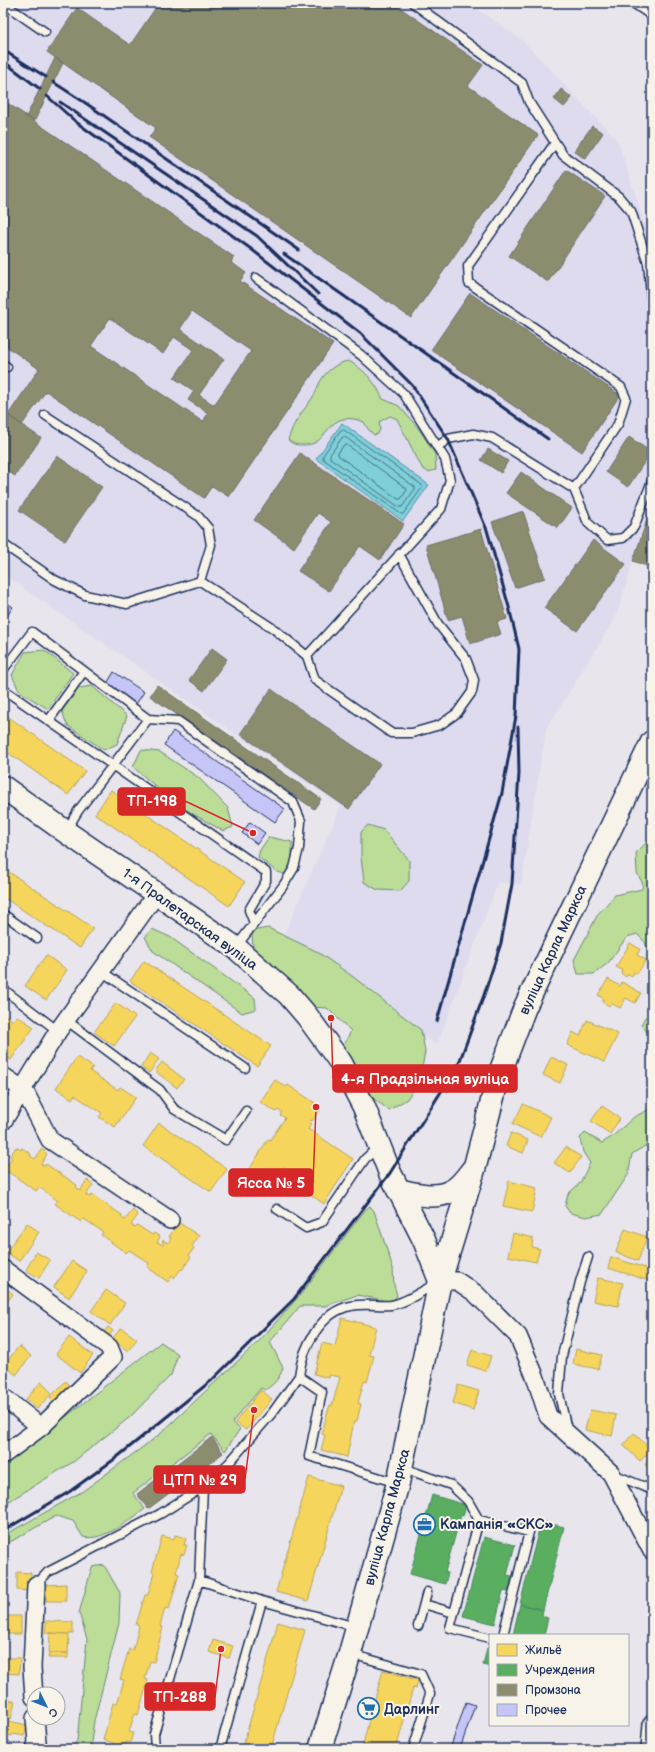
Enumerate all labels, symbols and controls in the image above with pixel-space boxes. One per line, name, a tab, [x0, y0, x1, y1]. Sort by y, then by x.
callout: ТП-198	[118, 788, 185, 815]
text: ТП-198	[127, 792, 177, 811]
street label: 1-я Пралетарская вуліца	[119, 864, 261, 974]
street label: вуліца Карла Маркса	[516, 882, 591, 1017]
callout: 4-я Прадзільная вуліца	[333, 1065, 517, 1092]
text: 4-я Прадзільная вуліца	[341, 1070, 509, 1089]
callout: Ясса № 5	[229, 1169, 313, 1196]
text: Ясса № 5	[237, 1174, 305, 1193]
street label: вуліца Карла Маркса	[361, 1446, 414, 1587]
callout: ЦТП № 29	[154, 1466, 245, 1493]
text: ЦТП № 29	[163, 1471, 237, 1490]
office icon: Кампанія «СКС»	[411, 1511, 437, 1537]
place label: Кампанія «СКС»	[440, 1516, 554, 1533]
legend	[489, 1634, 629, 1726]
text: Жильё	[525, 1643, 562, 1658]
text: Учреждения	[525, 1663, 595, 1678]
callout: ТП-288	[145, 1683, 215, 1710]
text: Промзона	[525, 1683, 581, 1698]
north arrow	[26, 1686, 66, 1726]
text: ТП-288	[153, 1688, 207, 1707]
supermarket icon: Дарлинг	[355, 1696, 381, 1722]
place label: Дарлинг	[384, 1701, 440, 1718]
text: Прочее	[525, 1703, 567, 1718]
text: С	[45, 1705, 60, 1720]

